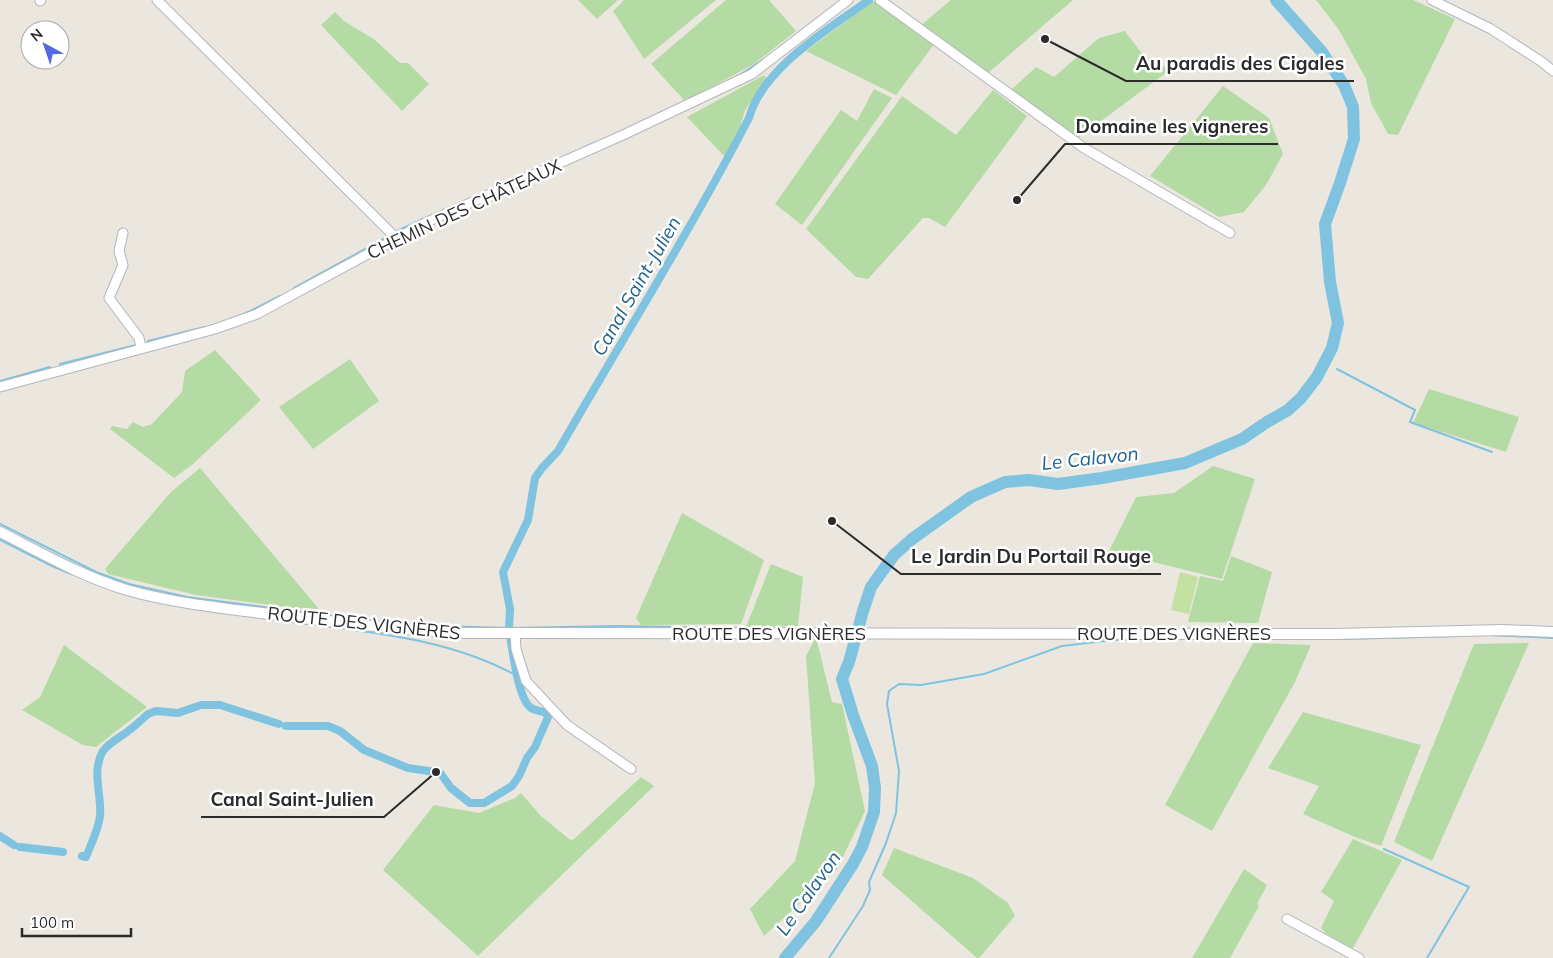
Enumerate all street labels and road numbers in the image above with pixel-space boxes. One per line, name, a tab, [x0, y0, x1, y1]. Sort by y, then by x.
street label: CHEMIN DES CHÂTEAUX	[363, 154, 565, 264]
street label: ROUTE DES VIGNÈRES	[266, 601, 462, 645]
street label: ROUTE DES VIGNÈRES	[672, 622, 866, 645]
street label: ROUTE DES VIGNÈRES	[1077, 622, 1271, 645]

